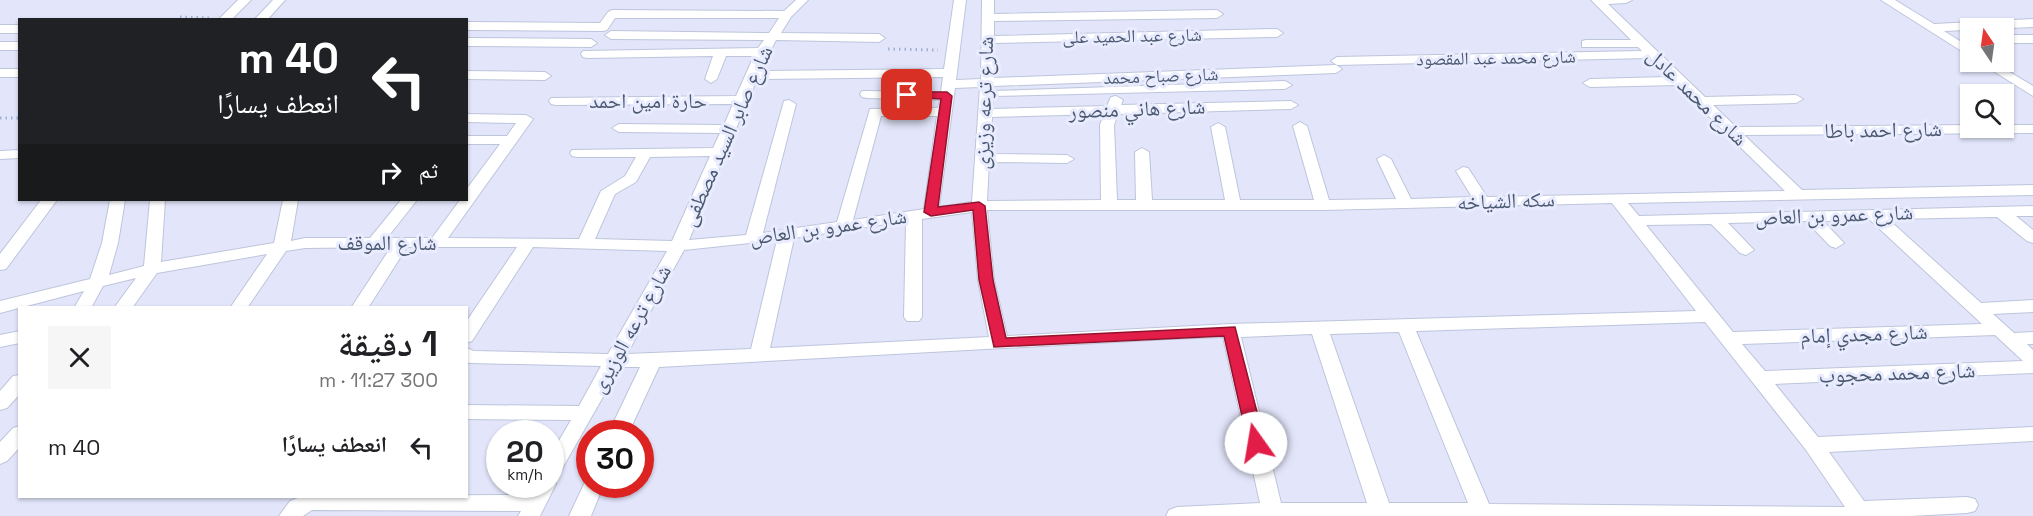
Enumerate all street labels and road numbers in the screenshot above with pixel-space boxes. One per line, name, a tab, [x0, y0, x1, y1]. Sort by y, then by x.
street label: شارع عبد الحميد على	[1062, 23, 1202, 48]
street label: شارع ترعه وزيزى	[968, 36, 999, 170]
street label: شارع صابر السيد مصطفى	[675, 41, 778, 230]
street label: شارع محمد عادل	[1641, 42, 1753, 152]
street label: شارع محمد عبد المقصود	[1416, 45, 1576, 70]
street label: شارع صباح محمد	[1103, 62, 1219, 90]
street label: حارة امين احمد	[589, 87, 707, 114]
street label: شارع هاني منصور	[1067, 93, 1206, 128]
street label: شارع احمد باطا	[1824, 115, 1942, 144]
street label: سكه الشياخه	[1457, 185, 1555, 216]
street label: شارع عمرو بن العاص	[1754, 198, 1914, 231]
street label: شارع عمرو بن العاص	[748, 202, 908, 251]
street label: شارع الموقف	[337, 229, 437, 256]
street label: شارع ترعه الوزيرى	[584, 260, 677, 398]
street label: شارع مجدي إمام	[1800, 318, 1928, 353]
street label: شارع محمد محجوب	[1818, 356, 1976, 389]

